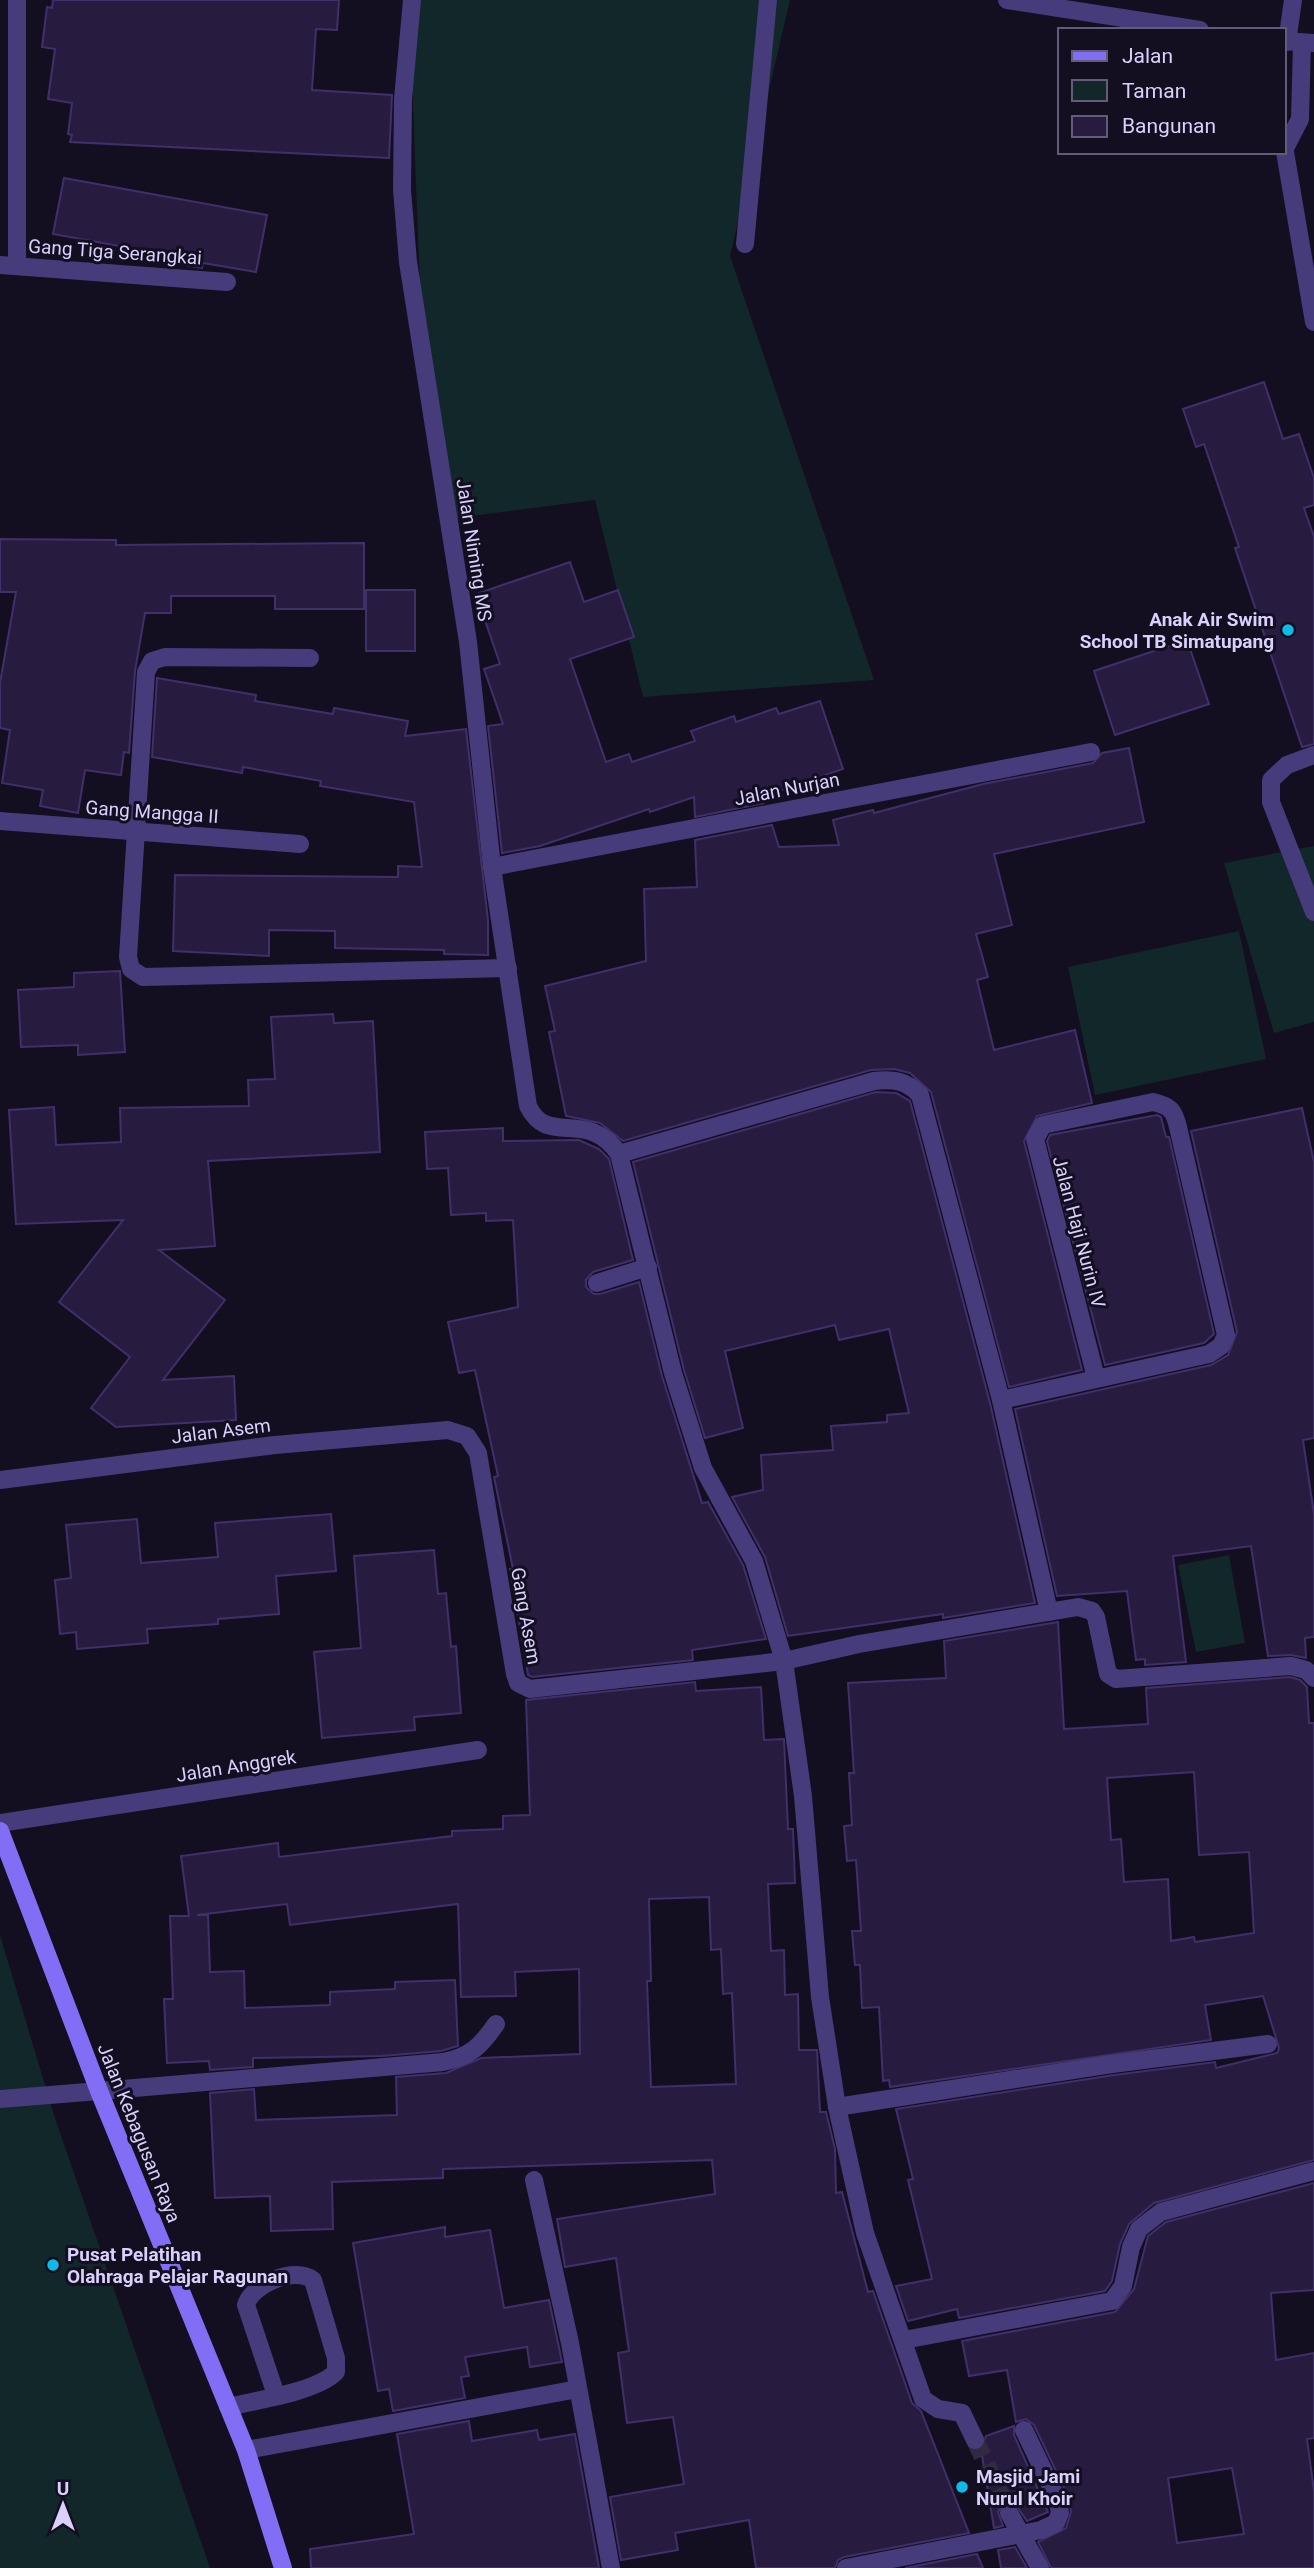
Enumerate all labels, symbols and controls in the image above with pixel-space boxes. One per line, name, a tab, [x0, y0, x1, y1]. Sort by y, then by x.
legend	[1058, 28, 1286, 154]
text: Jalan	[1122, 44, 1173, 68]
text: Taman	[1122, 79, 1186, 103]
text: Bangunan	[1122, 114, 1216, 138]
street label: Gang Tiga Serangkai	[27, 234, 203, 270]
street label: Jalan Niming MS	[451, 477, 497, 623]
place label: Anak Air Swim School TB Simatupang	[1080, 608, 1274, 653]
marker: Anak Air Swim School TB Simatupang	[1280, 622, 1296, 638]
street label: Jalan Nurjan	[732, 768, 842, 810]
street label: Gang Mangga II	[85, 796, 219, 828]
street label: Jalan Haji Nurin IV	[1048, 1154, 1110, 1310]
street label: Jalan Asem	[170, 1413, 272, 1449]
street label: Gang Asem	[506, 1566, 546, 1666]
street label: Jalan Anggrek	[174, 1745, 298, 1787]
street label: Jalan Kebagusan Raya	[93, 2040, 185, 2226]
place label: Pusat Pelatihan Olahraga Pelajar Ragunan	[67, 2243, 288, 2288]
marker: Pusat Pelatihan Olahraga Pelajar Ragunan	[45, 2257, 61, 2273]
place label: Masjid Jami Nurul Khoir	[976, 2465, 1080, 2510]
north arrow	[28, 2470, 98, 2540]
text: U	[57, 2477, 69, 2500]
marker: Masjid Jami Nurul Khoir	[954, 2479, 970, 2495]

